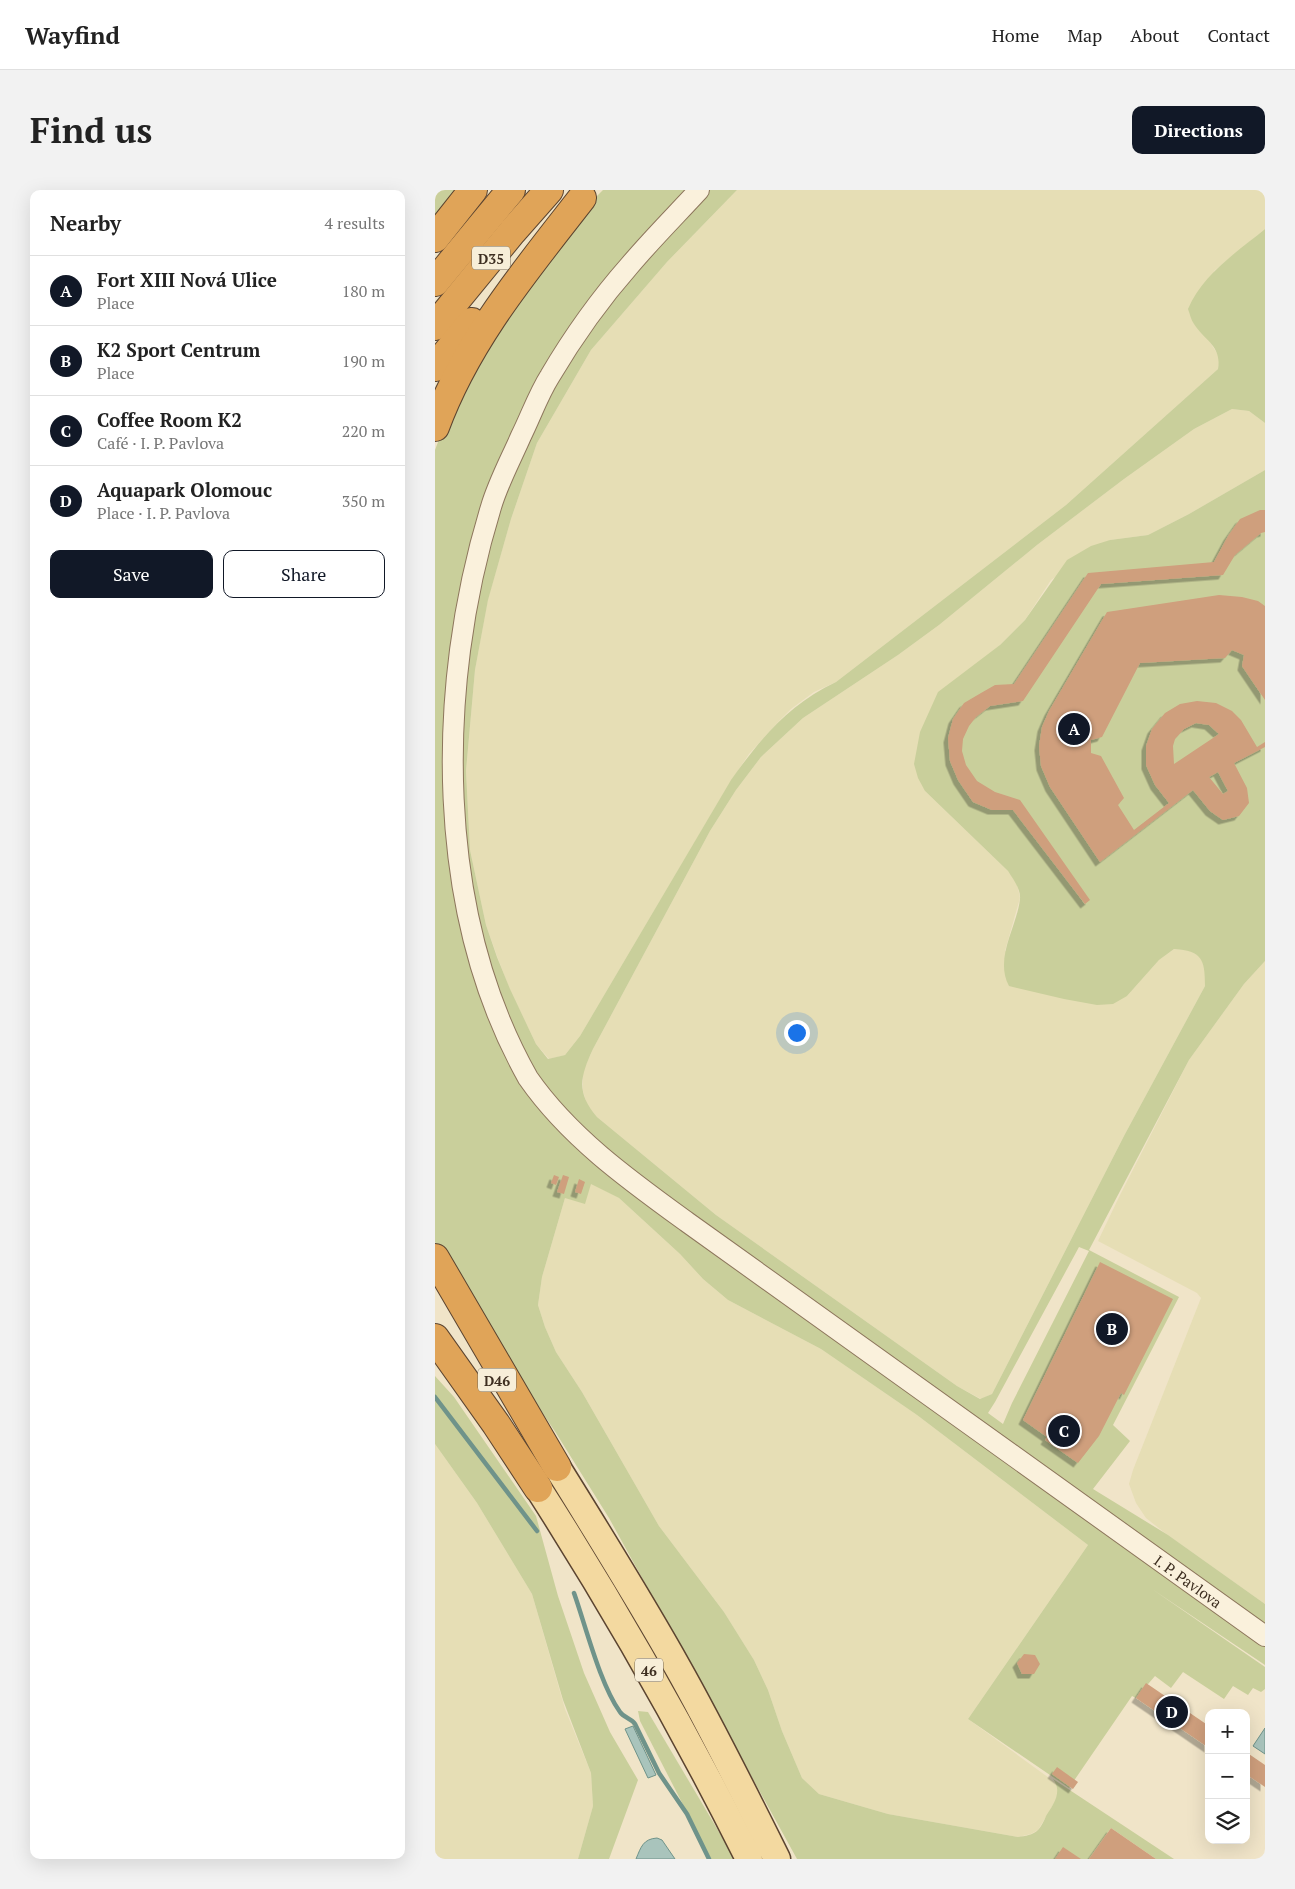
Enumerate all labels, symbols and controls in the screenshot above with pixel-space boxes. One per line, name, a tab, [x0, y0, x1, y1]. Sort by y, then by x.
text: Wayfind	[25, 19, 120, 51]
text: Home	[992, 23, 1039, 47]
text: Map	[1067, 23, 1102, 47]
text: About	[1130, 23, 1179, 47]
text: Contact	[1207, 23, 1270, 47]
button: Directions	[1132, 106, 1265, 154]
text: Find us	[30, 107, 152, 153]
text: Nearby	[50, 209, 121, 237]
text: 4 results	[325, 212, 385, 234]
road number: D35	[472, 246, 510, 270]
text: Fort XIII Nová Ulice	[97, 267, 277, 292]
text: A	[60, 280, 72, 302]
text: 180 m	[342, 280, 385, 302]
text: Place	[97, 292, 135, 314]
text: K2 Sport Centrum	[97, 337, 260, 362]
text: B	[61, 350, 71, 372]
text: 190 m	[342, 350, 385, 372]
text: Place	[97, 362, 135, 384]
text: Coffee Room K2	[97, 407, 242, 432]
text: C	[61, 420, 71, 442]
text: 220 m	[342, 420, 385, 442]
text: Café · I. P. Pavlova	[97, 432, 224, 454]
text: Aquapark Olomouc	[97, 477, 272, 502]
text: D	[60, 490, 72, 512]
text: 350 m	[342, 490, 385, 512]
text: Place · I. P. Pavlova	[97, 502, 230, 524]
button: Save	[50, 550, 213, 598]
button: Share	[223, 550, 385, 598]
pin: A	[1058, 710, 1090, 748]
your location	[784, 1020, 810, 1046]
pin: B	[1096, 1310, 1128, 1348]
road number: D46	[478, 1368, 516, 1392]
pin: C	[1048, 1412, 1080, 1450]
street label: I. P. Pavlova	[1150, 1550, 1226, 1612]
road number: 46	[635, 1658, 663, 1682]
pin: D	[1156, 1693, 1188, 1731]
map controls	[1205, 1709, 1250, 1844]
button: +	[1205, 1709, 1250, 1754]
button: −	[1205, 1754, 1250, 1799]
button: layers	[1205, 1799, 1250, 1844]

